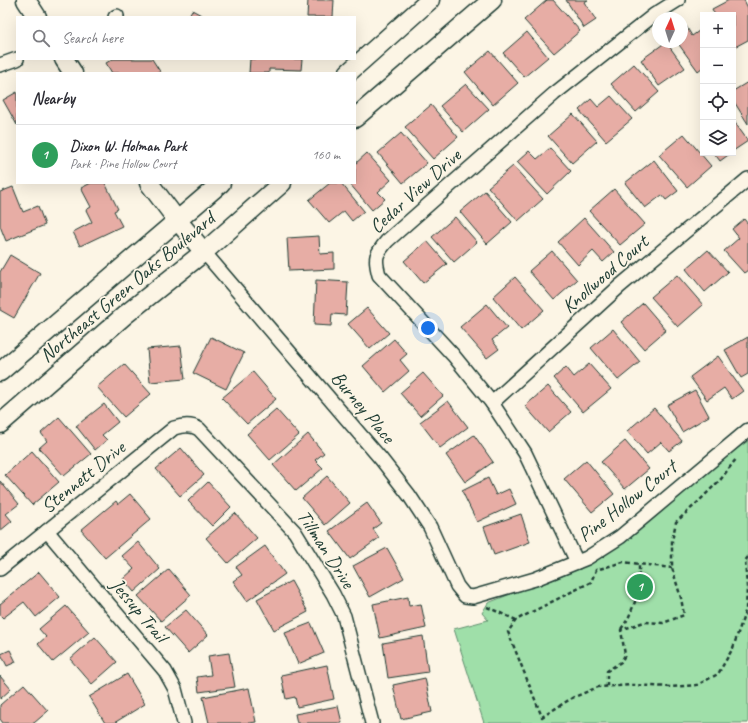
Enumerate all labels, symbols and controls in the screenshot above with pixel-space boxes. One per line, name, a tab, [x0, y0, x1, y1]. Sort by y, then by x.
north arrow	[652, 12, 688, 48]
map controls	[700, 12, 736, 156]
button: +	[700, 12, 736, 48]
search box	[16, 16, 356, 60]
icon: search	[30, 27, 52, 49]
text: Search here	[62, 29, 123, 48]
button: −	[700, 48, 736, 84]
button: locate	[700, 84, 736, 120]
text: Nearby	[32, 88, 75, 109]
button: layers	[700, 120, 736, 156]
text: Dixon W. Holman Park	[70, 137, 187, 156]
street label: Cedar View Drive	[364, 142, 467, 239]
text: 1	[42, 147, 48, 163]
text: 160 m	[312, 147, 340, 163]
text: Park · Pine Hollow Court	[70, 156, 176, 172]
street label: Northeast Green Oaks Boulevard	[34, 204, 222, 368]
street label: Knollwood Court	[556, 228, 655, 318]
your location	[418, 318, 438, 338]
street label: Burney Place	[326, 366, 401, 449]
street label: Stennett Drive	[36, 434, 131, 519]
street label: Pine Hollow Court	[573, 453, 684, 547]
street label: Tillman Drive	[291, 505, 361, 594]
street label: Jessup Trail	[104, 572, 175, 650]
pin: 1	[627, 572, 653, 602]

